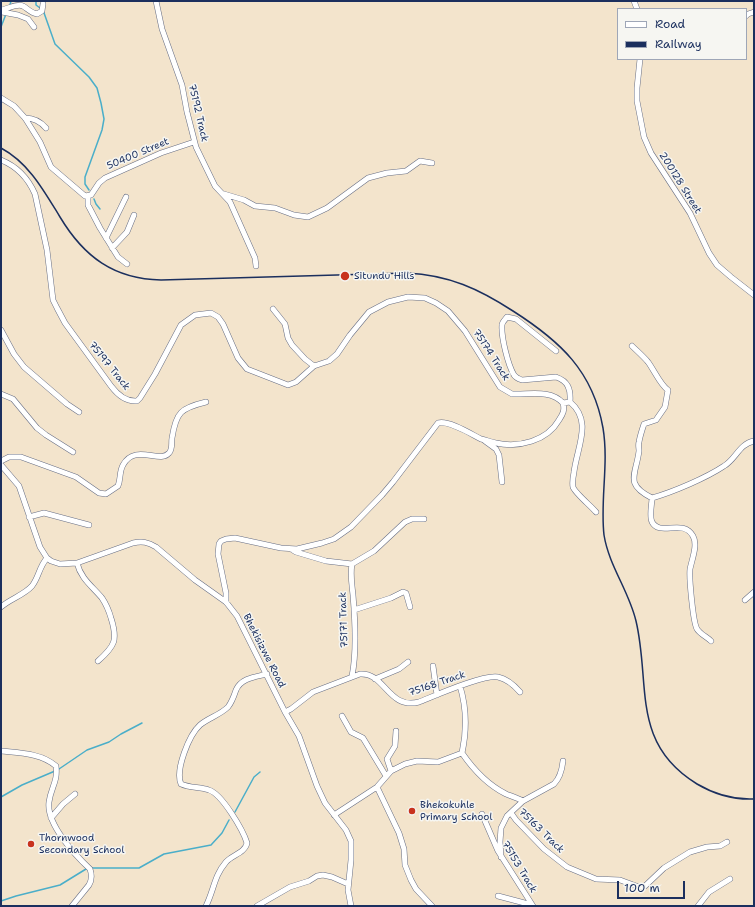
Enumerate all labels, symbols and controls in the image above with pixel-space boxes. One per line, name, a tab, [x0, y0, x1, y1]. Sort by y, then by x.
legend	[617, 8, 747, 60]
text: Road	[655, 16, 685, 32]
text: Railway	[655, 36, 702, 52]
street label: 75192 Track	[186, 83, 210, 143]
street label: 50400 Street	[105, 136, 171, 172]
street label: 200128 Street	[656, 150, 704, 216]
marker: Situndu Hills	[339, 270, 351, 282]
place label: Situndu Hills	[354, 270, 415, 282]
street label: 75174 Track	[470, 327, 512, 383]
street label: 75197 Track	[86, 339, 132, 393]
street label: 75171 Track	[337, 592, 351, 648]
street label: Bhekisizwe Road	[240, 612, 288, 690]
street label: 75168 Track	[407, 669, 467, 699]
place label: Bhekokuhle Primary School	[420, 799, 492, 822]
marker: Bhekokuhle Primary School	[407, 806, 417, 816]
street label: 75163 Track	[516, 806, 566, 856]
place label: Thornwood Secondary School	[39, 832, 124, 856]
marker: Thornwood Secondary School	[26, 839, 36, 849]
street label: 75153 Track	[499, 839, 539, 895]
scale bar	[619, 873, 687, 899]
text: 100 m	[624, 880, 660, 896]

